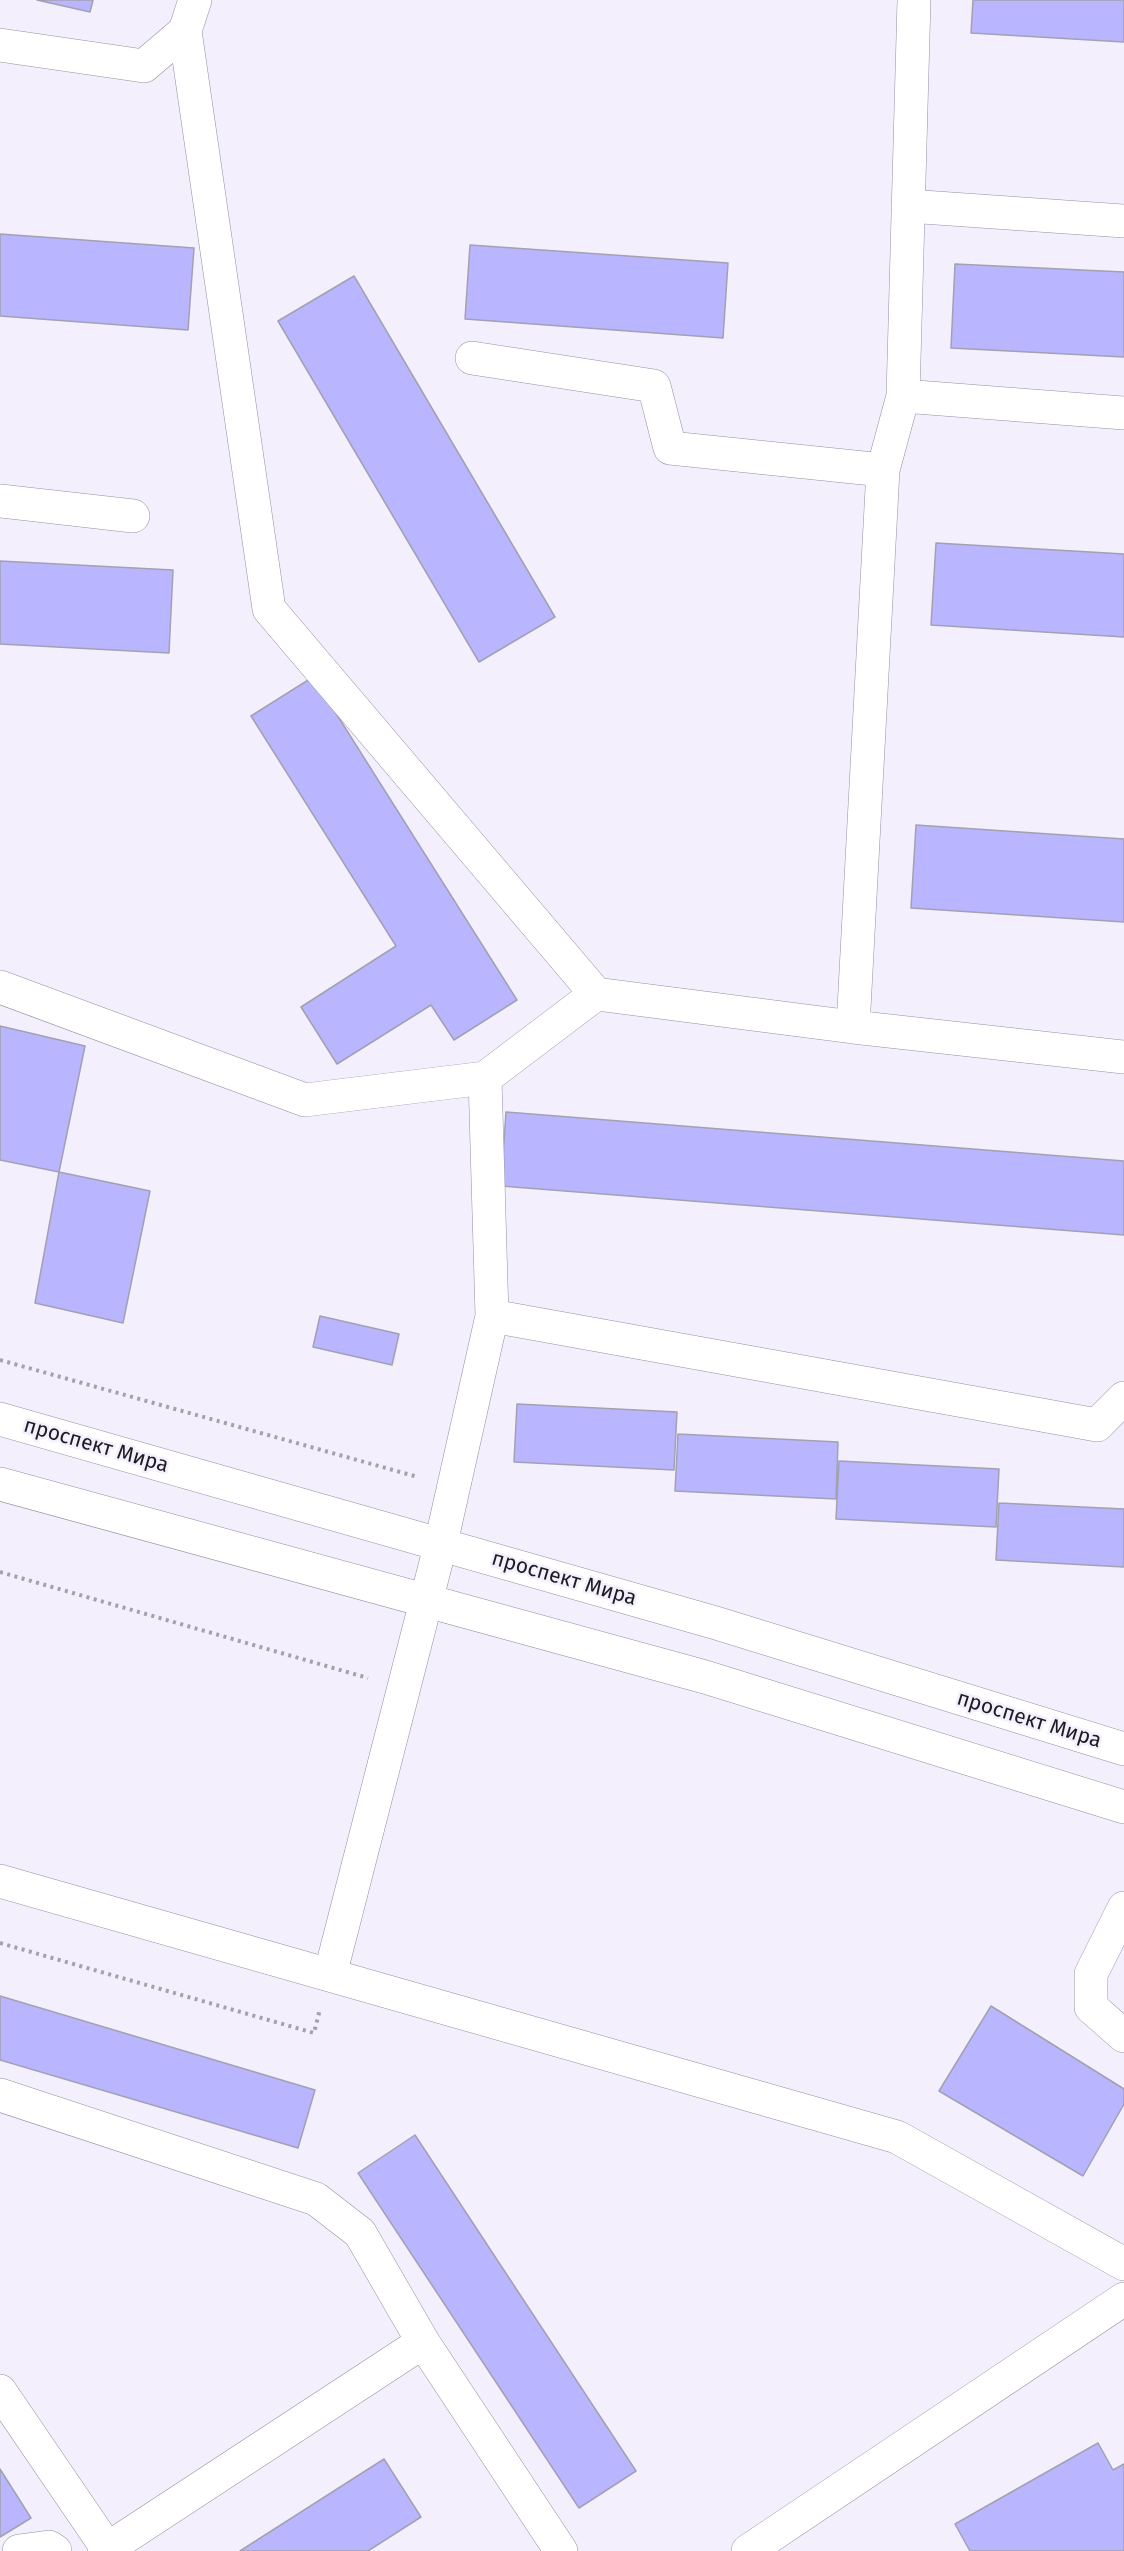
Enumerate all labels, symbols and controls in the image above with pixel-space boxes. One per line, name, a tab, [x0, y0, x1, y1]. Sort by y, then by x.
street label: проспект Мира	[21, 1413, 171, 1479]
street label: проспект Мира	[489, 1546, 639, 1612]
street label: проспект Мира	[954, 1686, 1104, 1754]

